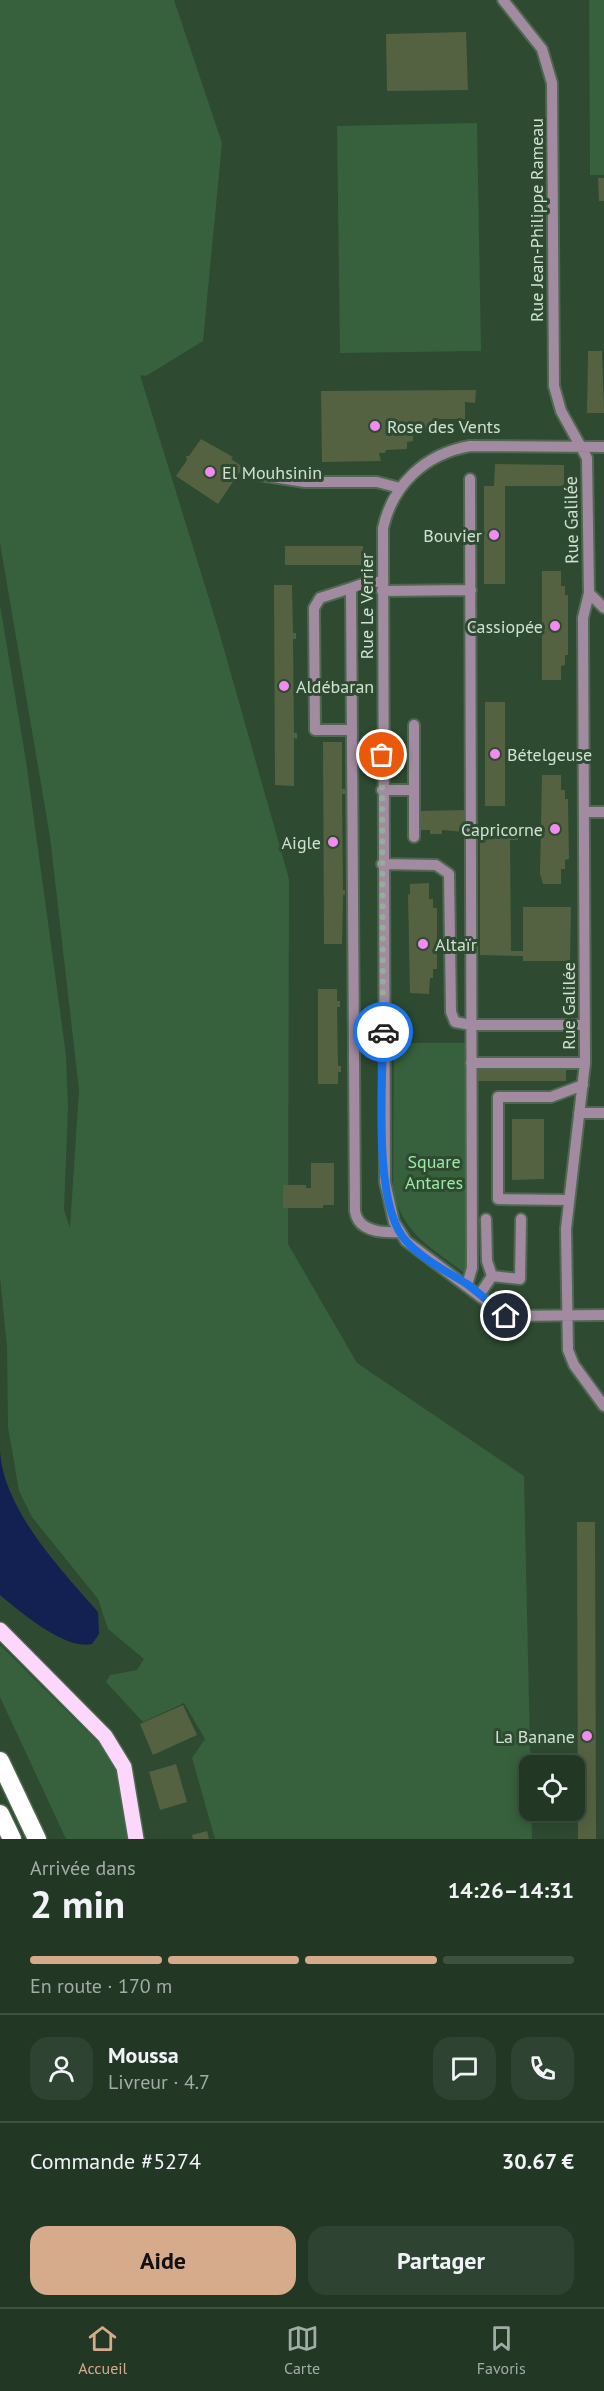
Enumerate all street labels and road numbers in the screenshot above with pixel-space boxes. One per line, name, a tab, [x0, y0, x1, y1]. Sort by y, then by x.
street label: Rue Jean-Philippe Rameau	[525, 118, 548, 322]
street label: Rue Galilée	[559, 476, 583, 564]
street label: Rue Le Verrier	[355, 553, 378, 659]
street label: Rue Galilée	[557, 962, 580, 1050]

